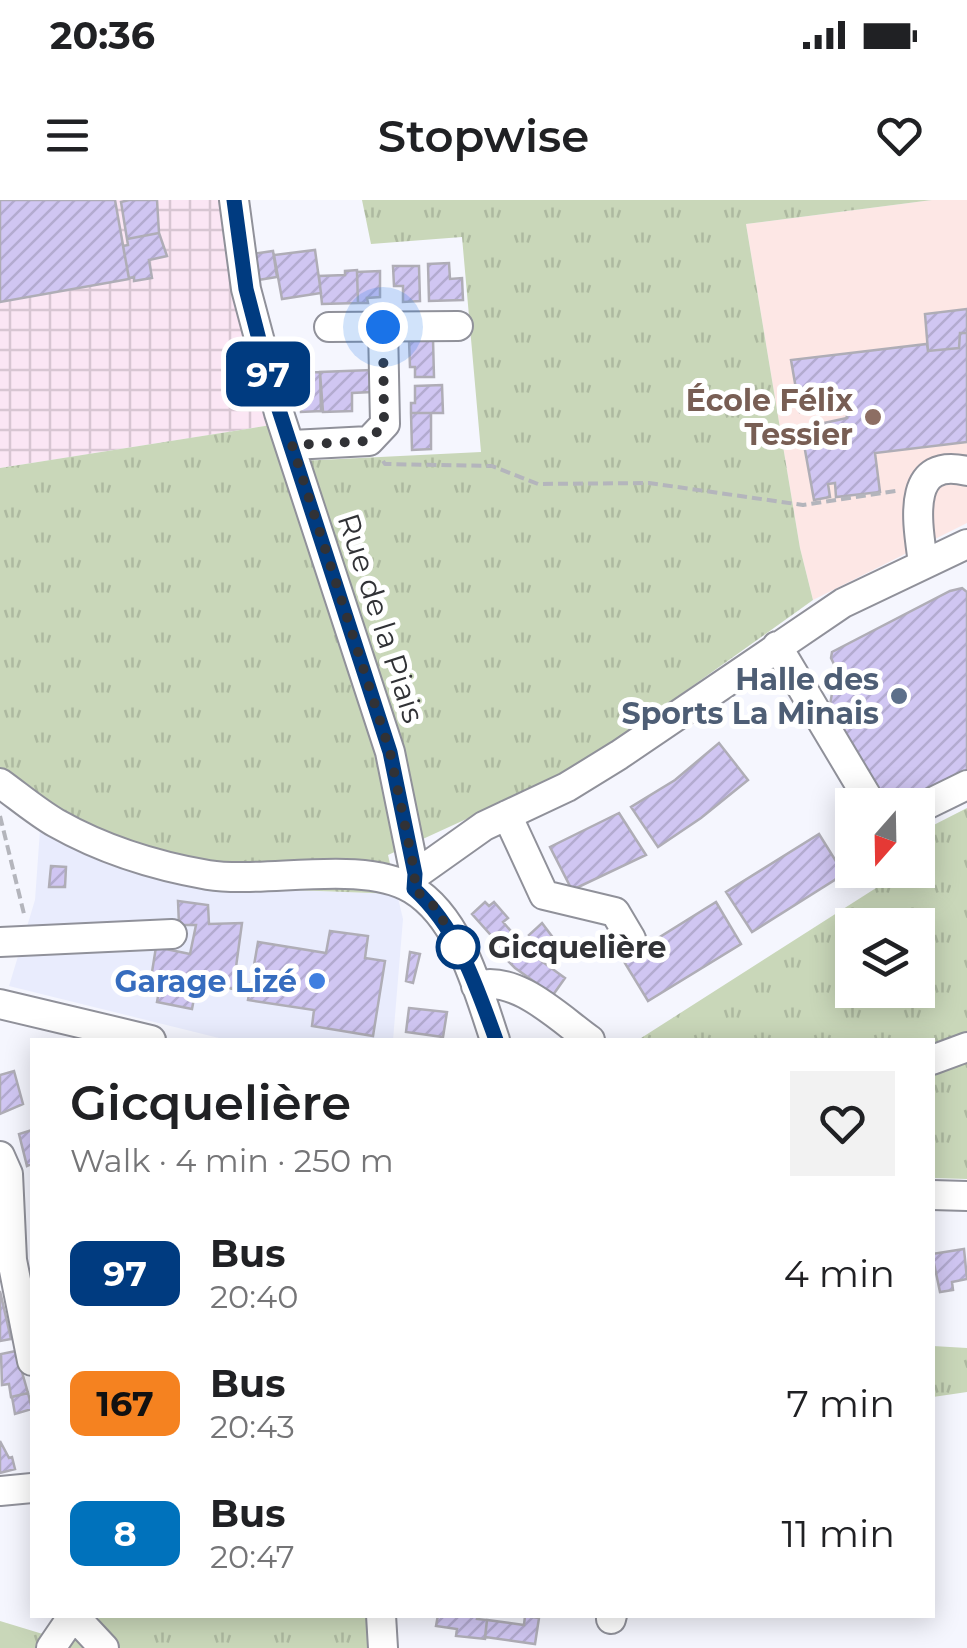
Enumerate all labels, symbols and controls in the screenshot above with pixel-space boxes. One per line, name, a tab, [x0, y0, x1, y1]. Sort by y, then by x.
text: 20:36	[50, 12, 155, 59]
icon: menu	[40, 108, 95, 163]
text: Stopwise	[378, 108, 589, 163]
icon: heart	[872, 108, 927, 163]
your location	[358, 302, 408, 352]
line badge: 97	[223, 342, 313, 406]
text: 97	[246, 353, 290, 396]
place label: École Félix Tessier	[686, 382, 853, 453]
marker: École Félix Tessier	[862, 406, 884, 428]
street label: Rue de la Piais	[330, 509, 432, 727]
place label: Halle des Sports La Minais	[622, 661, 879, 732]
marker: Halle des Sports La Minais	[888, 685, 910, 707]
north arrow	[835, 788, 935, 888]
map controls	[835, 788, 935, 1008]
button: layers	[835, 908, 935, 1008]
marker: Gicquelière	[437, 926, 479, 968]
place label: Gicquelière	[488, 929, 667, 966]
place label: Garage Lizé	[114, 963, 297, 1000]
marker: Garage Lizé	[306, 970, 328, 992]
button: heart	[790, 1071, 895, 1176]
text: Gicquelière	[70, 1074, 351, 1132]
text: Walk · 4 min · 250 m	[70, 1141, 394, 1180]
text: Bus	[210, 1230, 285, 1277]
text: 4 min	[784, 1250, 895, 1297]
text: 97	[103, 1252, 147, 1295]
text: 20:40	[210, 1277, 298, 1316]
text: Bus	[210, 1360, 285, 1407]
text: 7 min	[786, 1380, 895, 1427]
text: 167	[96, 1382, 154, 1425]
text: 20:43	[210, 1407, 295, 1446]
text: Bus	[210, 1490, 285, 1537]
text: 11 min	[781, 1510, 895, 1557]
text: 8	[113, 1512, 137, 1555]
text: 20:47	[210, 1537, 294, 1576]

